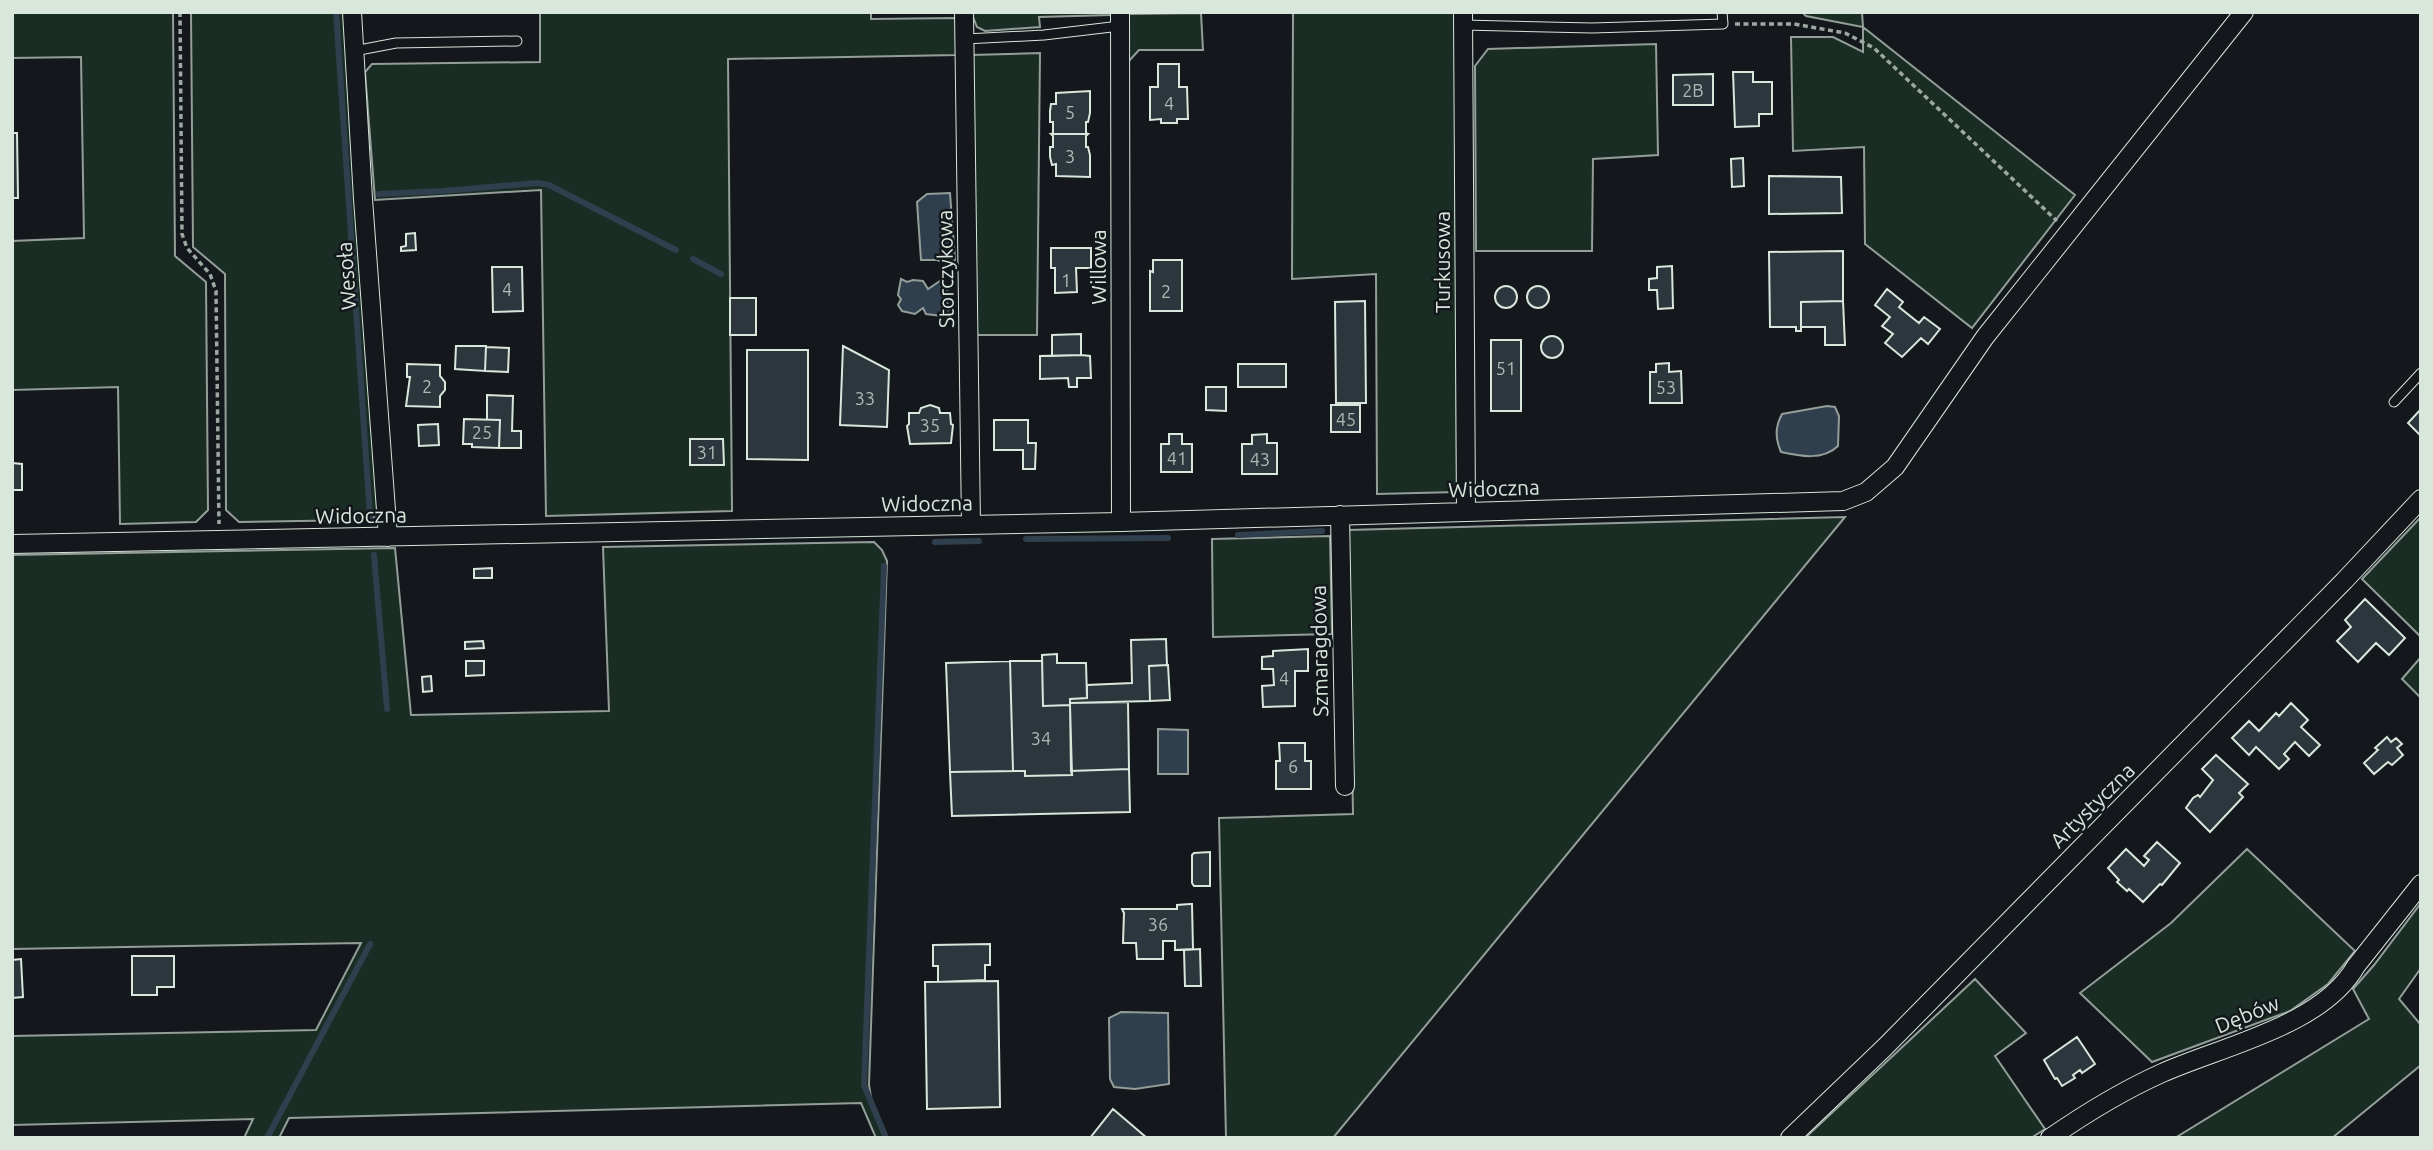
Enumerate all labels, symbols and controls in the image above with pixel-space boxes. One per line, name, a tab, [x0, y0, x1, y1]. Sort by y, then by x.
house number: 2B	[1682, 80, 1704, 100]
house number: 4	[1164, 93, 1174, 113]
house number: 5	[1065, 102, 1075, 122]
house number: 3	[1065, 146, 1075, 166]
street label: Storczykowa	[932, 210, 958, 328]
street label: Turkusowa	[1430, 211, 1454, 313]
street label: Willowa	[1086, 229, 1110, 305]
street label: Wesoła	[332, 241, 360, 311]
house number: 1	[1061, 270, 1071, 290]
house number: 4	[502, 279, 512, 299]
house number: 2	[1161, 281, 1171, 301]
house number: 51	[1496, 358, 1516, 378]
house number: 2	[422, 376, 432, 396]
house number: 53	[1656, 377, 1676, 397]
house number: 33	[855, 388, 875, 408]
house number: 45	[1336, 409, 1356, 429]
house number: 35	[920, 415, 940, 435]
house number: 25	[472, 422, 492, 442]
house number: 31	[697, 442, 717, 462]
house number: 41	[1167, 448, 1187, 468]
house number: 43	[1250, 449, 1270, 469]
street label: Widoczna	[1448, 474, 1540, 502]
street label: Widoczna	[881, 490, 973, 516]
street label: Widoczna	[315, 502, 407, 528]
street label: Szmaragdowa	[1306, 585, 1332, 717]
house number: 4	[1279, 668, 1289, 688]
house number: 34	[1031, 728, 1051, 748]
house number: 6	[1288, 756, 1298, 776]
street label: Artystyczna	[2045, 758, 2139, 852]
house number: 36	[1148, 914, 1168, 934]
street label: Dębów	[2211, 990, 2283, 1038]

